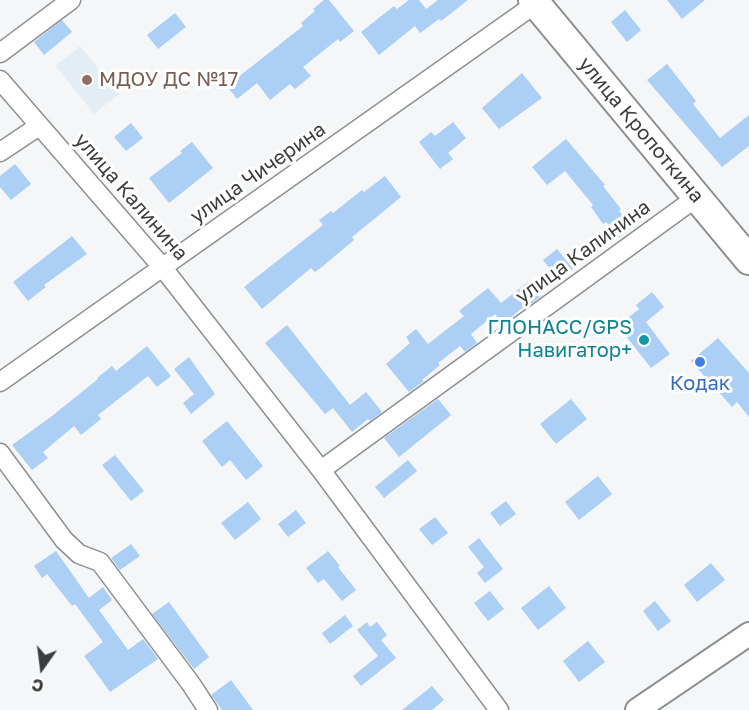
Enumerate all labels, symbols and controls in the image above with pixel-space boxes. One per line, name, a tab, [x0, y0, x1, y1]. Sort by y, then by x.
street label: улица Кропоткина	[573, 52, 709, 208]
place label: МДОУ ДС №17	[99, 68, 238, 92]
marker: МДОУ ДС №17	[80, 73, 94, 87]
street label: улица Чичерина	[186, 117, 330, 229]
street label: улица Калинина	[69, 129, 193, 265]
street label: улица Калинина	[511, 195, 655, 309]
place label: ГЛОНАСС/GPS Навигатор+	[488, 316, 632, 363]
marker: ГЛОНАСС/GPS Навигатор+	[637, 333, 651, 347]
marker: Кодак	[693, 355, 707, 369]
place label: Кодак	[670, 372, 730, 396]
north arrow	[12, 638, 72, 698]
text: С	[30, 674, 46, 697]

